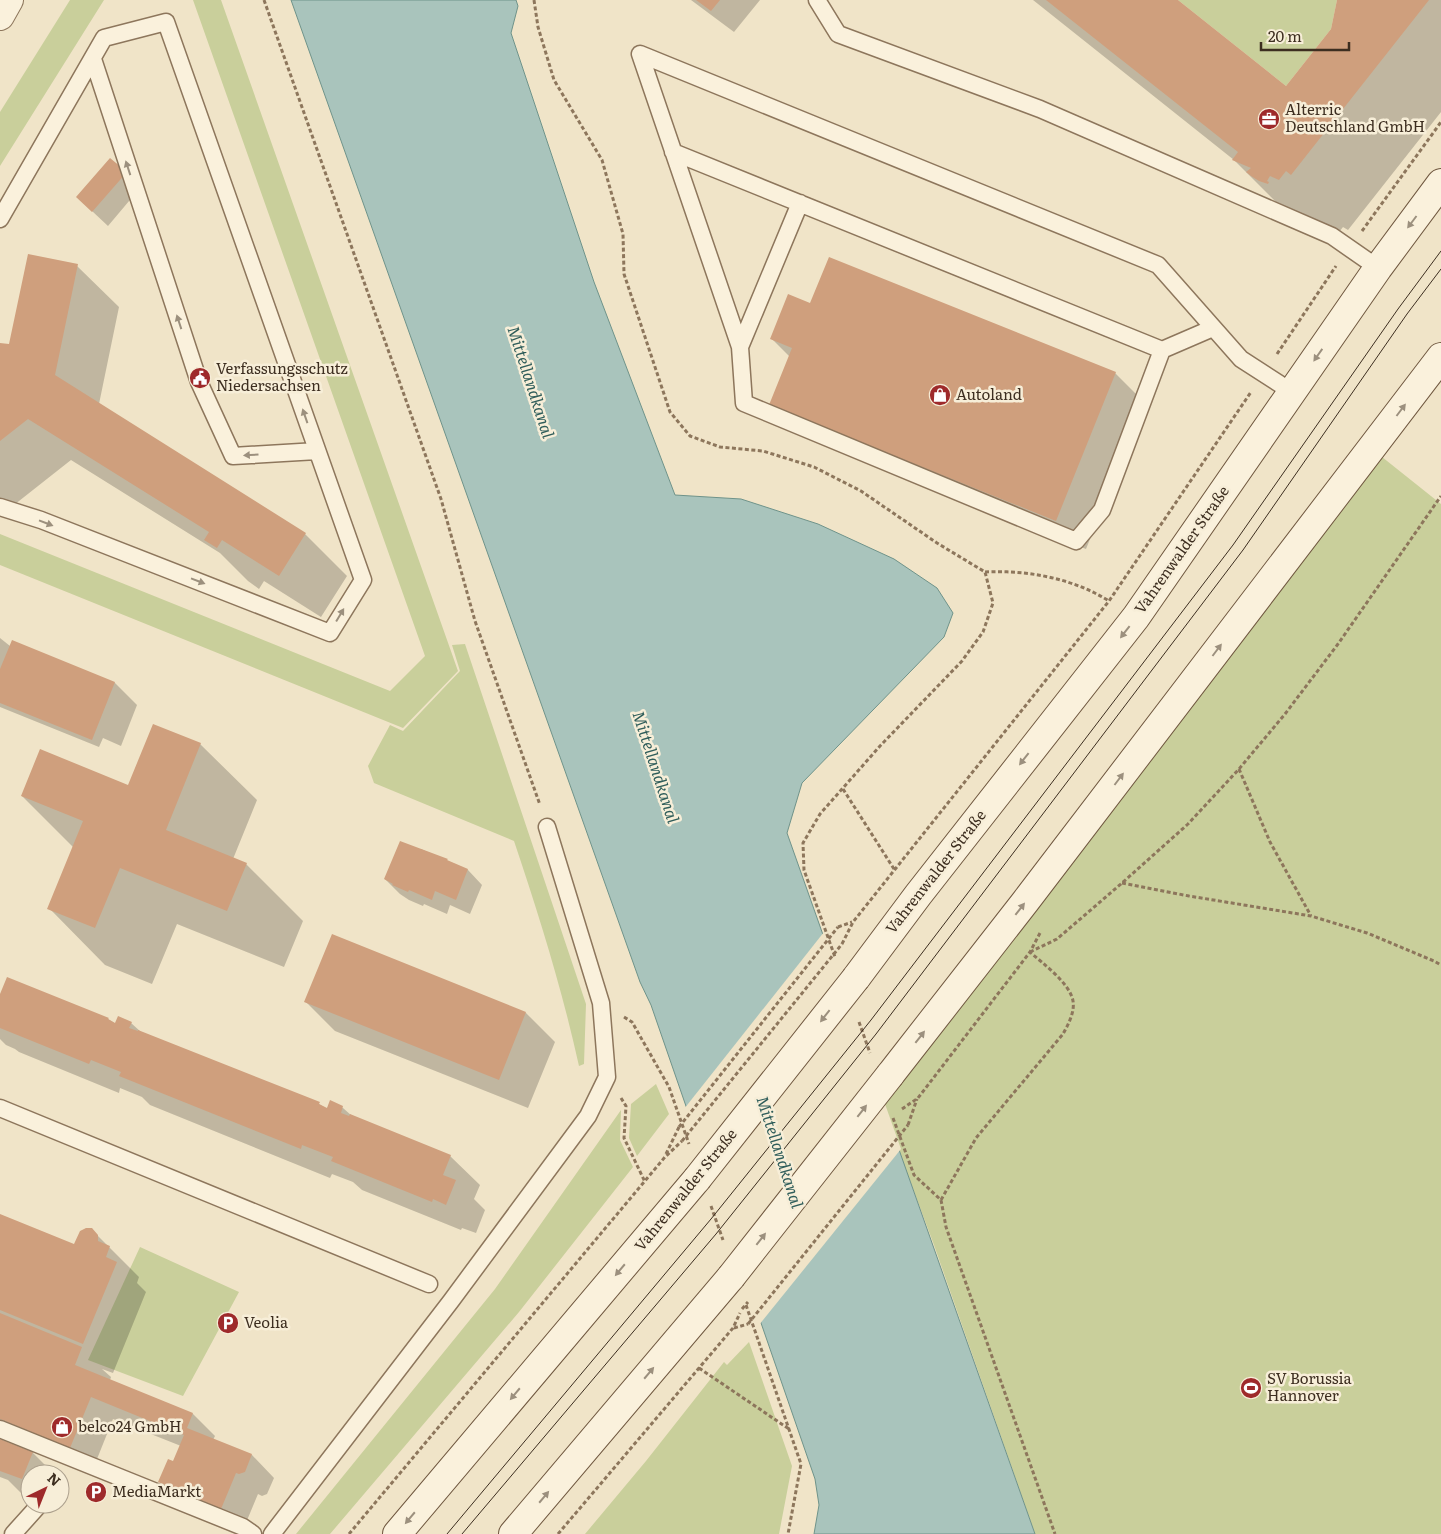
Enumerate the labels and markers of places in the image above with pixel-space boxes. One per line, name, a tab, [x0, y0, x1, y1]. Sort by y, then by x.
place label: Alterric Deutschland GmbH	[1285, 97, 1425, 137]
office icon: Alterric Deutschland GmbH	[1257, 107, 1281, 131]
place label: Verfassungsschutz Niedersachsen	[216, 356, 348, 396]
public building icon: Verfassungsschutz Niedersachsen	[188, 366, 212, 390]
place label: Autoland	[956, 382, 1022, 405]
shop icon: Autoland	[928, 383, 952, 407]
place label: Veolia	[244, 1310, 289, 1333]
parking icon: Veolia	[216, 1311, 240, 1335]
place label: SV Borussia Hannover	[1267, 1366, 1353, 1406]
sports icon: SV Borussia Hannover	[1239, 1376, 1263, 1400]
place label: belco24 GmbH	[78, 1414, 182, 1437]
shop icon: belco24 GmbH	[50, 1415, 74, 1439]
place label: MediaMarkt	[112, 1479, 201, 1502]
parking icon: MediaMarkt	[84, 1480, 108, 1504]

